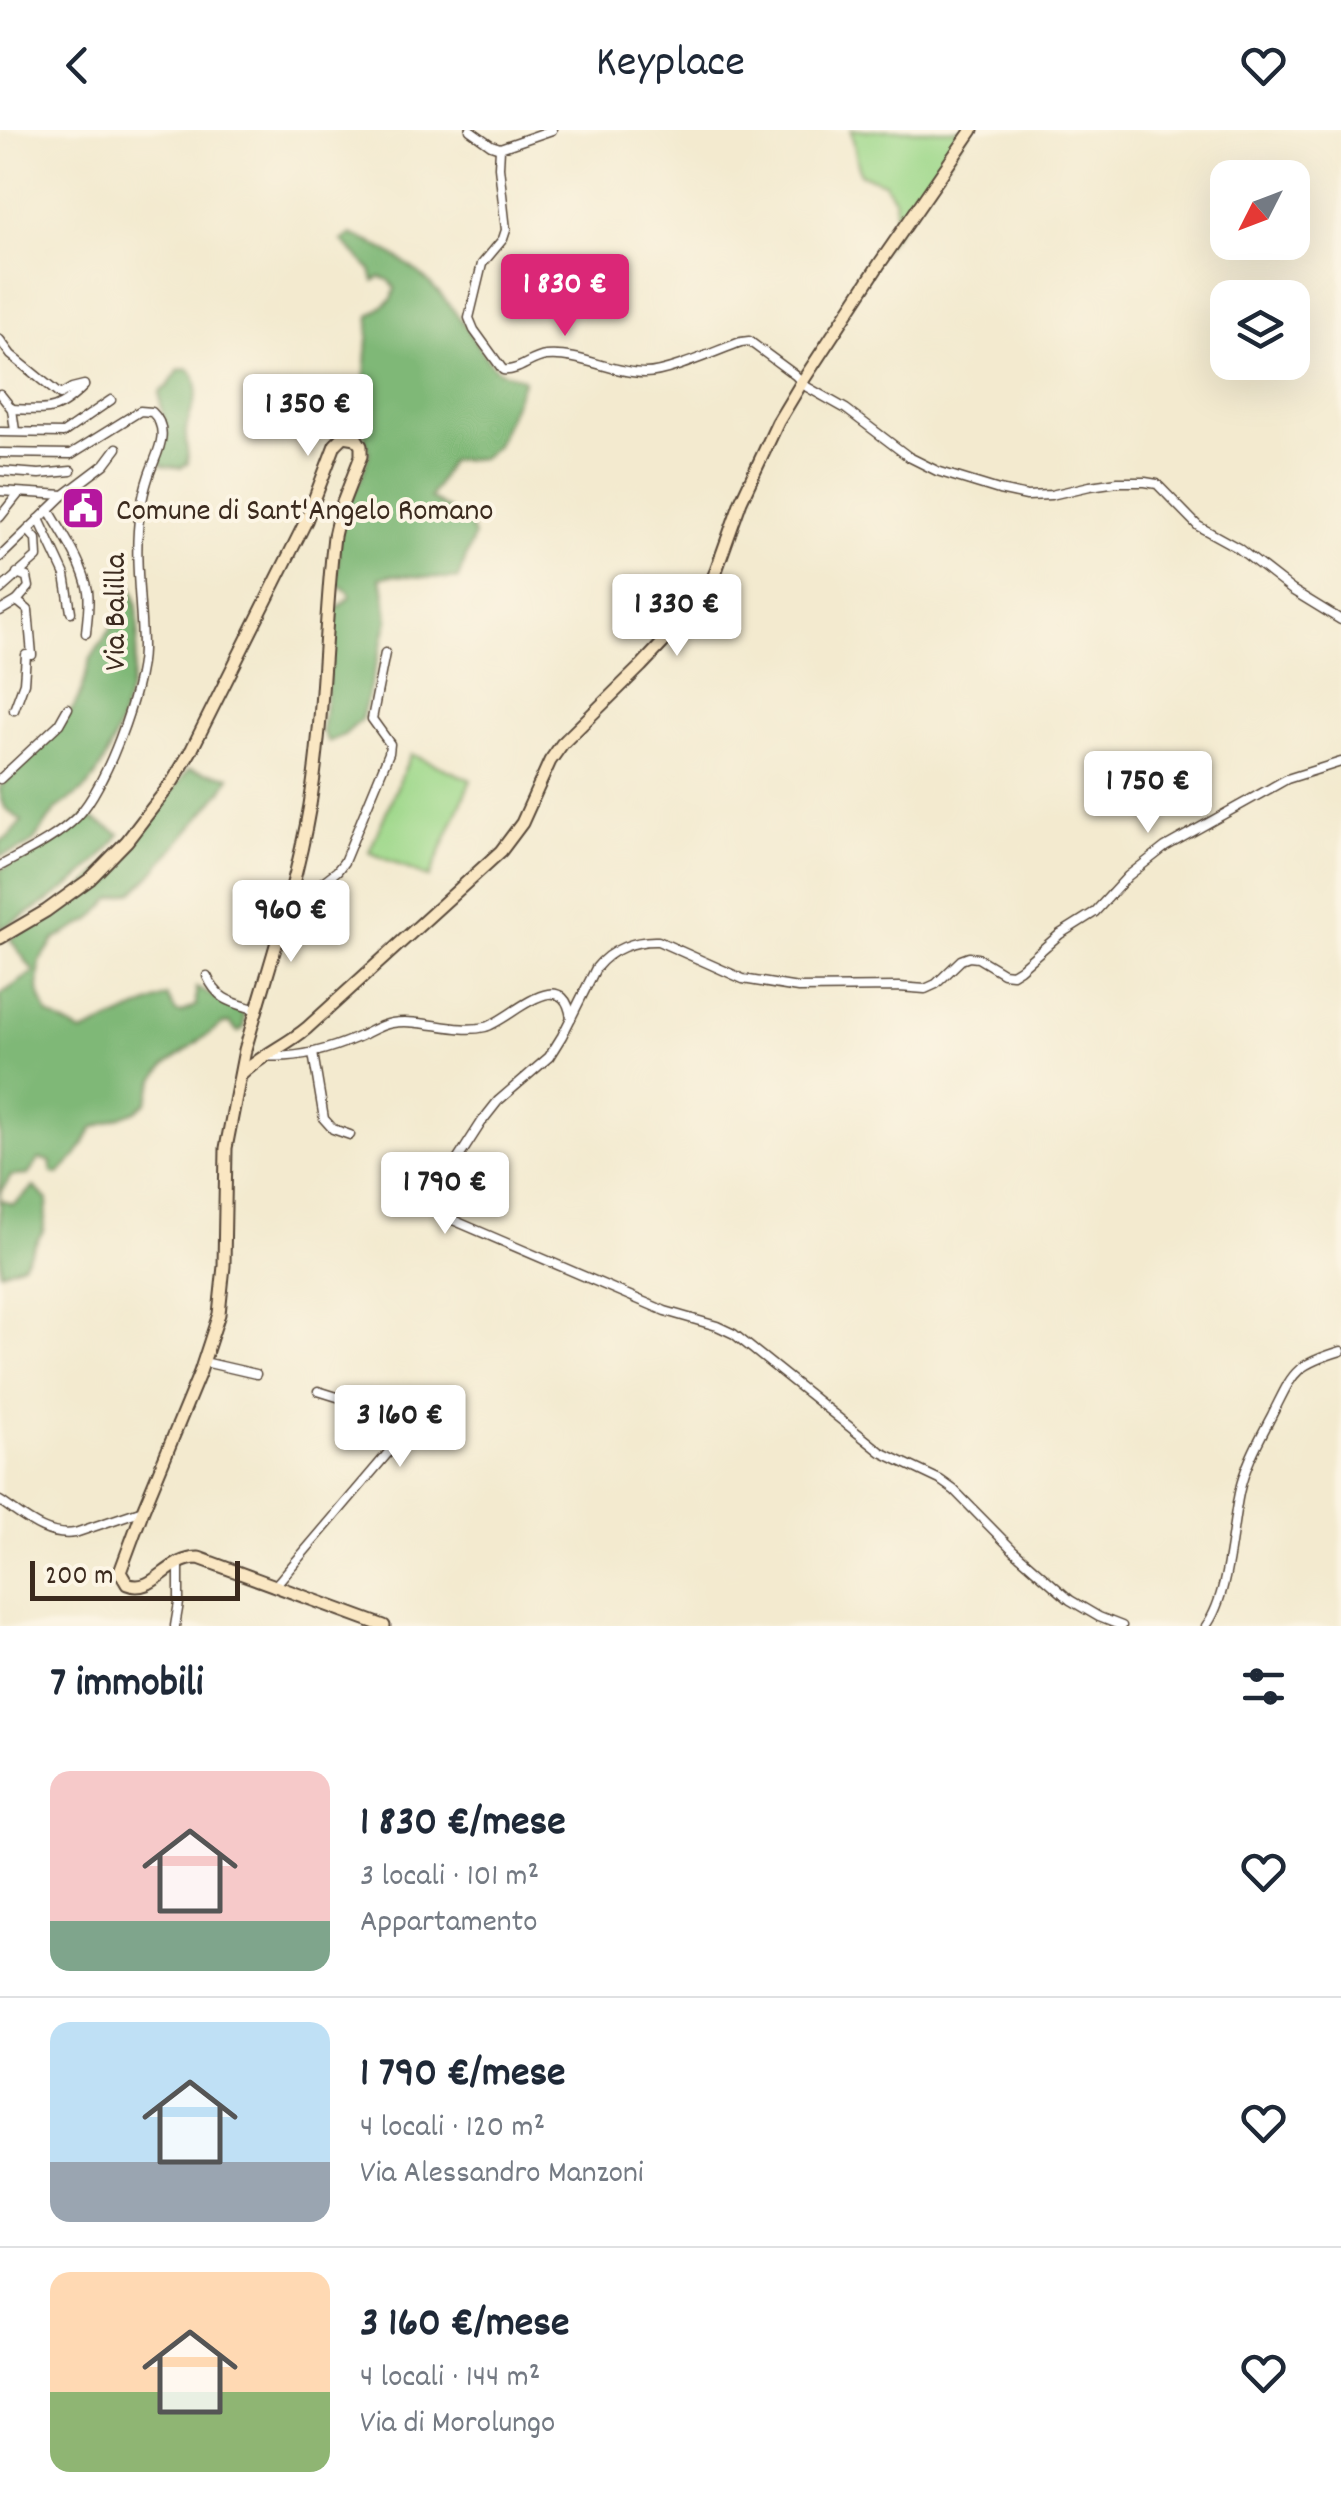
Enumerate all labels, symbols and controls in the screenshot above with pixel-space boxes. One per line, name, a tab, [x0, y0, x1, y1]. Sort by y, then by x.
text: Keyplace	[596, 33, 745, 97]
icon: back	[50, 38, 105, 93]
icon: heart	[1236, 38, 1291, 93]
north arrow	[1210, 160, 1310, 260]
map controls	[1210, 160, 1310, 380]
pin: 1 830 €	[473, 254, 657, 339]
text: 1 830 €	[523, 263, 607, 309]
button: layers	[1210, 280, 1310, 380]
pin: 1 350 €	[216, 374, 400, 459]
text: 1 350 €	[265, 383, 351, 429]
public building icon: Comune di Sant'Angelo Romano	[60, 485, 106, 531]
place label: Comune di Sant'Angelo Romano	[116, 490, 494, 536]
street label: Via Balilla	[95, 552, 141, 671]
pin: 1 330 €	[585, 574, 769, 659]
text: 1 330 €	[634, 583, 720, 629]
pin: 1 750 €	[1056, 751, 1240, 836]
text: 1 750 €	[1106, 760, 1190, 806]
pin: 960 €	[221, 880, 361, 965]
text: 960 €	[255, 889, 327, 935]
pin: 1 790 €	[353, 1152, 537, 1237]
text: 1 790 €	[403, 1161, 487, 1207]
pin: 3 160 €	[308, 1385, 492, 1470]
text: 3 160 €	[357, 1394, 443, 1440]
scale bar	[30, 1556, 240, 1600]
text: 200 m	[45, 1558, 113, 1598]
text: 7 immobili	[50, 1656, 203, 1716]
icon: filters	[1236, 1659, 1291, 1714]
text: 1 830 €/mese	[360, 1795, 566, 1855]
icon: home	[130, 1811, 250, 1931]
icon: heart	[1236, 1844, 1291, 1899]
text: 3 locali · 101 m²	[360, 1855, 539, 1901]
text: Appartamento	[360, 1901, 538, 1947]
text: 1 790 €/mese	[360, 2046, 566, 2106]
icon: home	[130, 2062, 250, 2182]
icon: heart	[1236, 2095, 1291, 2150]
text: 4 locali · 120 m²	[360, 2106, 545, 2152]
text: Via Alessandro Manzoni	[360, 2152, 644, 2198]
text: 3 160 €/mese	[360, 2296, 569, 2356]
icon: home	[130, 2312, 250, 2432]
icon: heart	[1236, 2345, 1291, 2400]
text: 4 locali · 144 m²	[360, 2356, 540, 2402]
text: Via di Morolungo	[360, 2402, 555, 2448]

